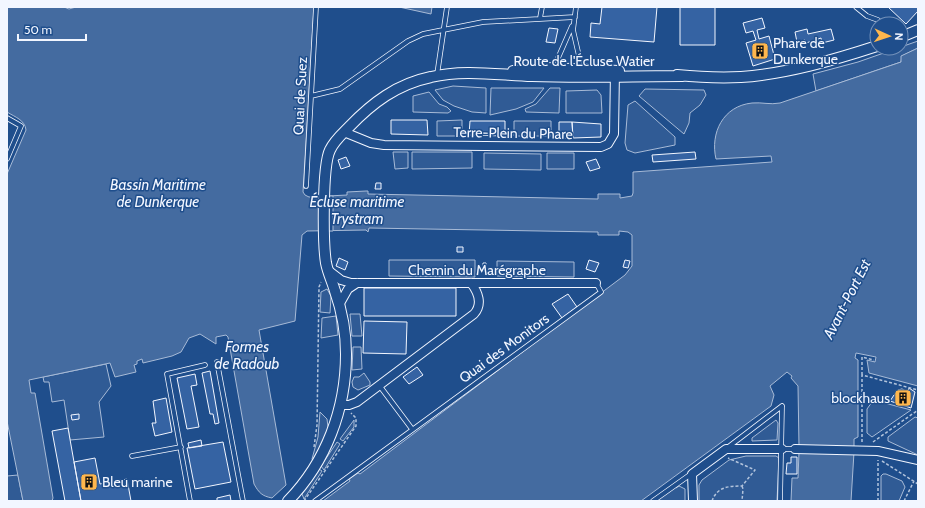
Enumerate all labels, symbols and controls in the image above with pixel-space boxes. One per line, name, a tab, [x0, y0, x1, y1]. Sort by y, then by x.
scale bar	[18, 16, 86, 42]
north arrow	[869, 16, 909, 56]
text: 50 m	[24, 22, 52, 37]
text: N	[892, 32, 906, 41]
place label: Phare de Dunkerque	[773, 34, 838, 68]
building icon: Phare de Dunkerque	[750, 41, 770, 61]
street label: Route de l'Écluse Watier	[513, 52, 655, 70]
street label: Quai de Suez	[289, 56, 311, 136]
street label: Terre-Plein du Phare	[453, 123, 573, 143]
water label: Bassin Maritime de Dunkerque	[110, 176, 206, 211]
water label: Écluse maritime Trystram	[310, 191, 405, 228]
water label: Avant-Port Est	[819, 256, 875, 343]
street label: Chemin du Marégraphe	[408, 261, 546, 279]
street label: Quai des Monitors	[455, 309, 553, 387]
water label: Formes de Radoub	[215, 338, 280, 373]
building icon: blockhaus	[893, 388, 913, 408]
place label: blockhaus	[831, 389, 890, 407]
building icon: Bleu marine	[79, 472, 99, 492]
place label: Bleu marine	[102, 473, 173, 491]

